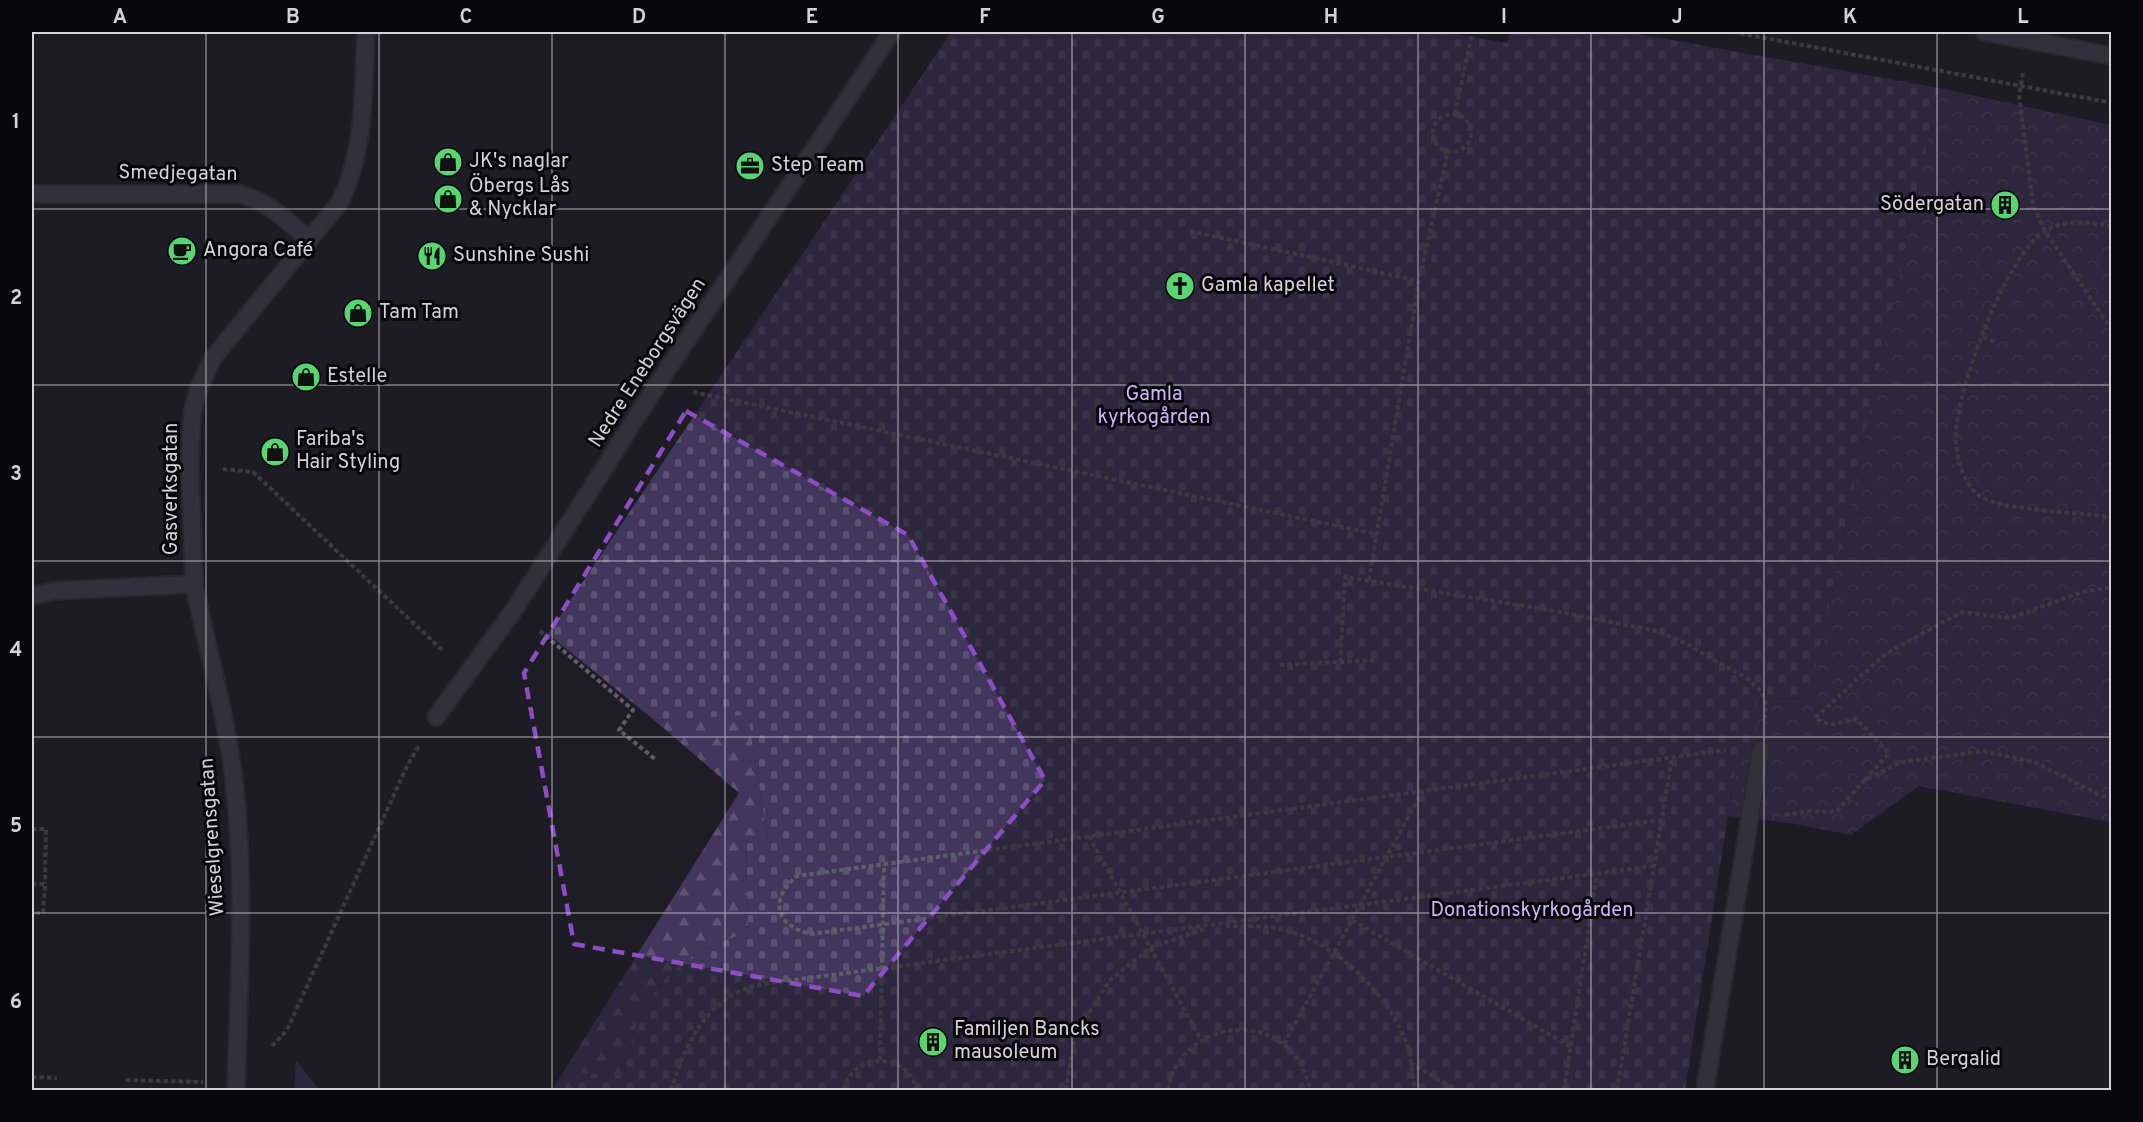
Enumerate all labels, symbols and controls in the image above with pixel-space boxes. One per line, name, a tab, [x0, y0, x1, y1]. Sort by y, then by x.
text: A	[113, 5, 127, 31]
text: B	[286, 5, 300, 31]
text: C	[460, 5, 472, 31]
text: D	[632, 5, 646, 31]
text: E	[806, 5, 818, 31]
text: F	[979, 5, 991, 31]
text: G	[1151, 5, 1165, 31]
text: H	[1324, 5, 1338, 31]
text: I	[1501, 5, 1507, 31]
text: J	[1671, 5, 1683, 31]
text: K	[1843, 5, 1857, 31]
text: L	[2017, 5, 2029, 31]
text: 1	[12, 110, 20, 136]
shop icon: JK's naglar	[432, 146, 464, 178]
place label: JK's naglar	[469, 149, 569, 175]
office icon: Step Team	[734, 150, 766, 182]
place label: Step Team	[771, 153, 865, 179]
street label: Smedjegatan	[118, 160, 238, 188]
place label: Öbergs Lås & Nycklar	[469, 173, 570, 223]
shop icon: Öbergs Lås & Nycklar	[432, 183, 464, 215]
building icon: Södergatan	[1989, 189, 2021, 221]
place label: Södergatan	[1880, 192, 1984, 218]
cafe icon: Angora Café	[166, 235, 198, 267]
place label: Angora Café	[203, 238, 313, 264]
restaurant icon: Sunshine Sushi	[416, 240, 448, 272]
place label: Sunshine Sushi	[453, 243, 589, 269]
church icon: Gamla kapellet	[1164, 270, 1196, 302]
street label: Nedre Eneborgsvägen	[583, 273, 713, 453]
place label: Gamla kapellet	[1201, 273, 1335, 299]
text: 2	[10, 286, 22, 312]
shop icon: Tam Tam	[342, 297, 374, 329]
place label: Tam Tam	[379, 300, 459, 326]
shop icon: Estelle	[290, 361, 322, 393]
place label: Estelle	[327, 364, 387, 390]
park label: Gamla kyrkogården	[1098, 382, 1210, 431]
street label: Gasverksgatan	[159, 423, 185, 555]
place label: Fariba's Hair Styling	[296, 427, 400, 476]
shop icon: Fariba's Hair Styling	[259, 436, 291, 468]
text: 3	[10, 462, 22, 488]
text: 4	[10, 638, 22, 664]
street label: Wieselgrensgatan	[194, 757, 232, 917]
text: 5	[10, 814, 22, 840]
park label: Donationskyrkogården	[1431, 898, 1633, 924]
text: 6	[10, 990, 22, 1016]
place label: Familjen Bancks mausoleum	[954, 1017, 1100, 1066]
building icon: Familjen Bancks mausoleum	[917, 1026, 949, 1058]
building icon: Bergalid	[1889, 1044, 1921, 1076]
place label: Bergalid	[1926, 1047, 2001, 1073]

